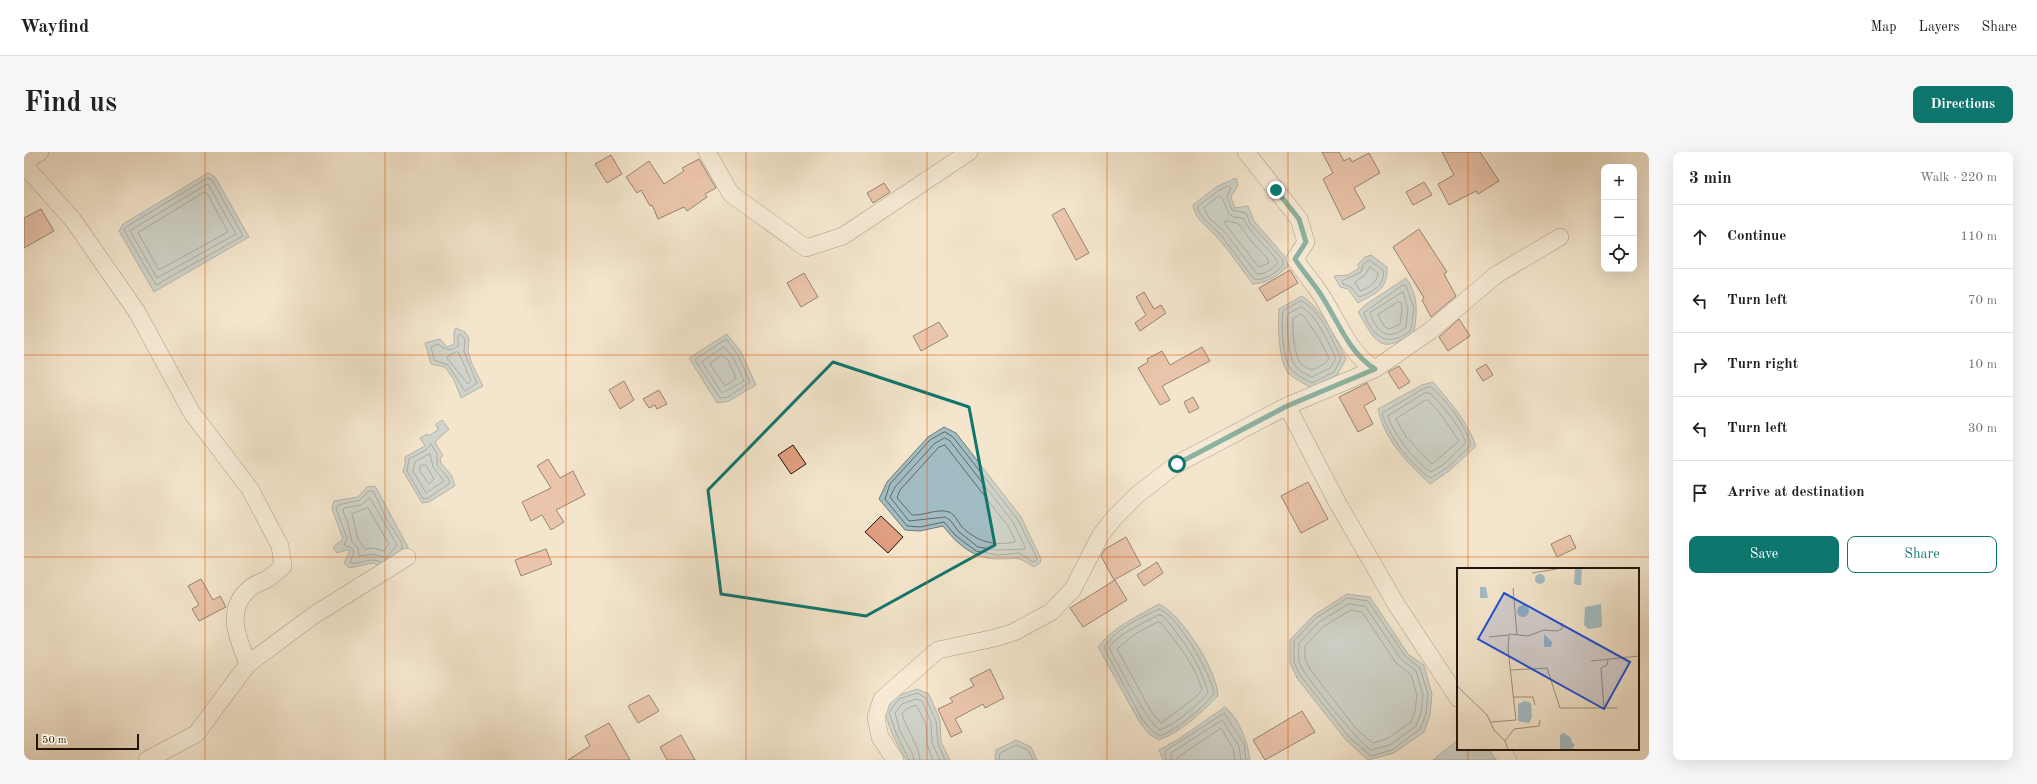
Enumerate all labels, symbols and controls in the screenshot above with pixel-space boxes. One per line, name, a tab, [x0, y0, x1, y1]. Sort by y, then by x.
text: Wayfind	[20, 18, 89, 37]
text: Map	[1871, 20, 1897, 34]
text: Layers	[1919, 20, 1960, 34]
text: Share	[1982, 20, 2017, 34]
button: Directions	[1913, 86, 2013, 123]
text: Find us	[24, 90, 117, 118]
map controls	[1601, 164, 1637, 272]
button: +	[1601, 164, 1637, 200]
text: 3 min	[1689, 170, 1732, 187]
text: Walk · 220 m	[1920, 171, 1997, 184]
route end	[1267, 181, 1285, 199]
button: −	[1601, 200, 1637, 236]
icon: ahead	[1689, 226, 1711, 248]
text: Continue	[1727, 229, 1786, 244]
text: 110 m	[1960, 230, 1997, 243]
button: locate	[1601, 236, 1637, 272]
icon: left	[1689, 290, 1711, 312]
text: Turn left	[1727, 293, 1787, 308]
text: 70 m	[1968, 294, 1997, 307]
icon: right	[1689, 354, 1711, 376]
text: Turn right	[1727, 357, 1798, 372]
text: 10 m	[1968, 358, 1997, 371]
icon: left	[1689, 418, 1711, 440]
text: Turn left	[1727, 421, 1787, 436]
text: 30 m	[1968, 422, 1997, 435]
route start	[1168, 455, 1186, 473]
icon: arrive	[1689, 482, 1711, 504]
text: Arrive at destination	[1727, 485, 1865, 500]
button: Save	[1689, 536, 1839, 573]
button: Share	[1847, 536, 1997, 573]
inset map	[1457, 568, 1639, 750]
scale bar	[36, 732, 139, 751]
text: 50 m	[42, 735, 67, 746]

